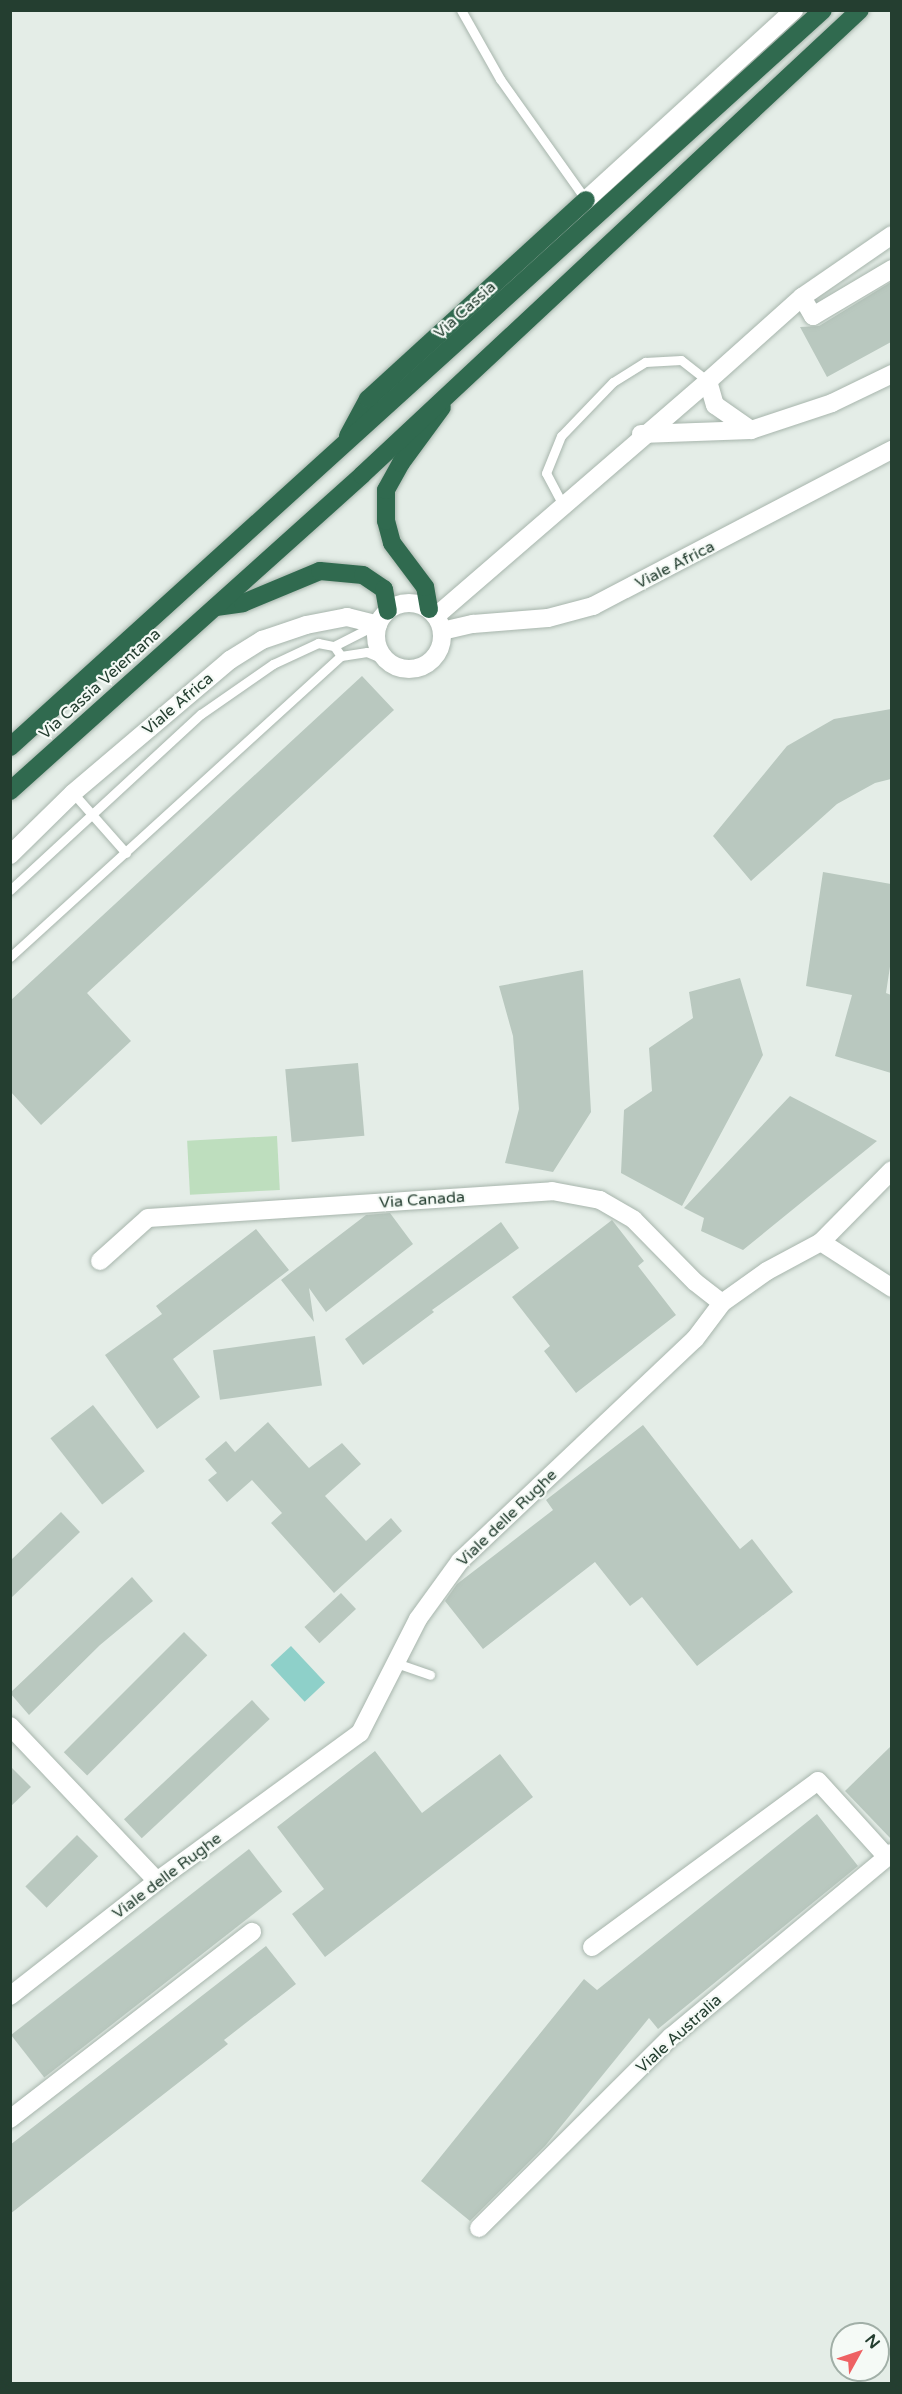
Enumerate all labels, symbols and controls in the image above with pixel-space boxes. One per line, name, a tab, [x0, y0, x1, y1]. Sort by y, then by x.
street label: Via Cassia	[430, 277, 500, 343]
street label: Viale Africa	[632, 537, 718, 593]
street label: Via Cassia Veientana	[35, 625, 165, 743]
street label: Viale Africa	[139, 669, 217, 739]
street label: Via Canada	[378, 1187, 466, 1213]
street label: Viale delle Rughe	[453, 1465, 561, 1571]
street label: Viale delle Rughe	[109, 1829, 225, 1923]
street label: Viale Australia	[632, 1991, 726, 2077]
north arrow	[830, 2322, 890, 2382]
text: N	[860, 2330, 884, 2353]

